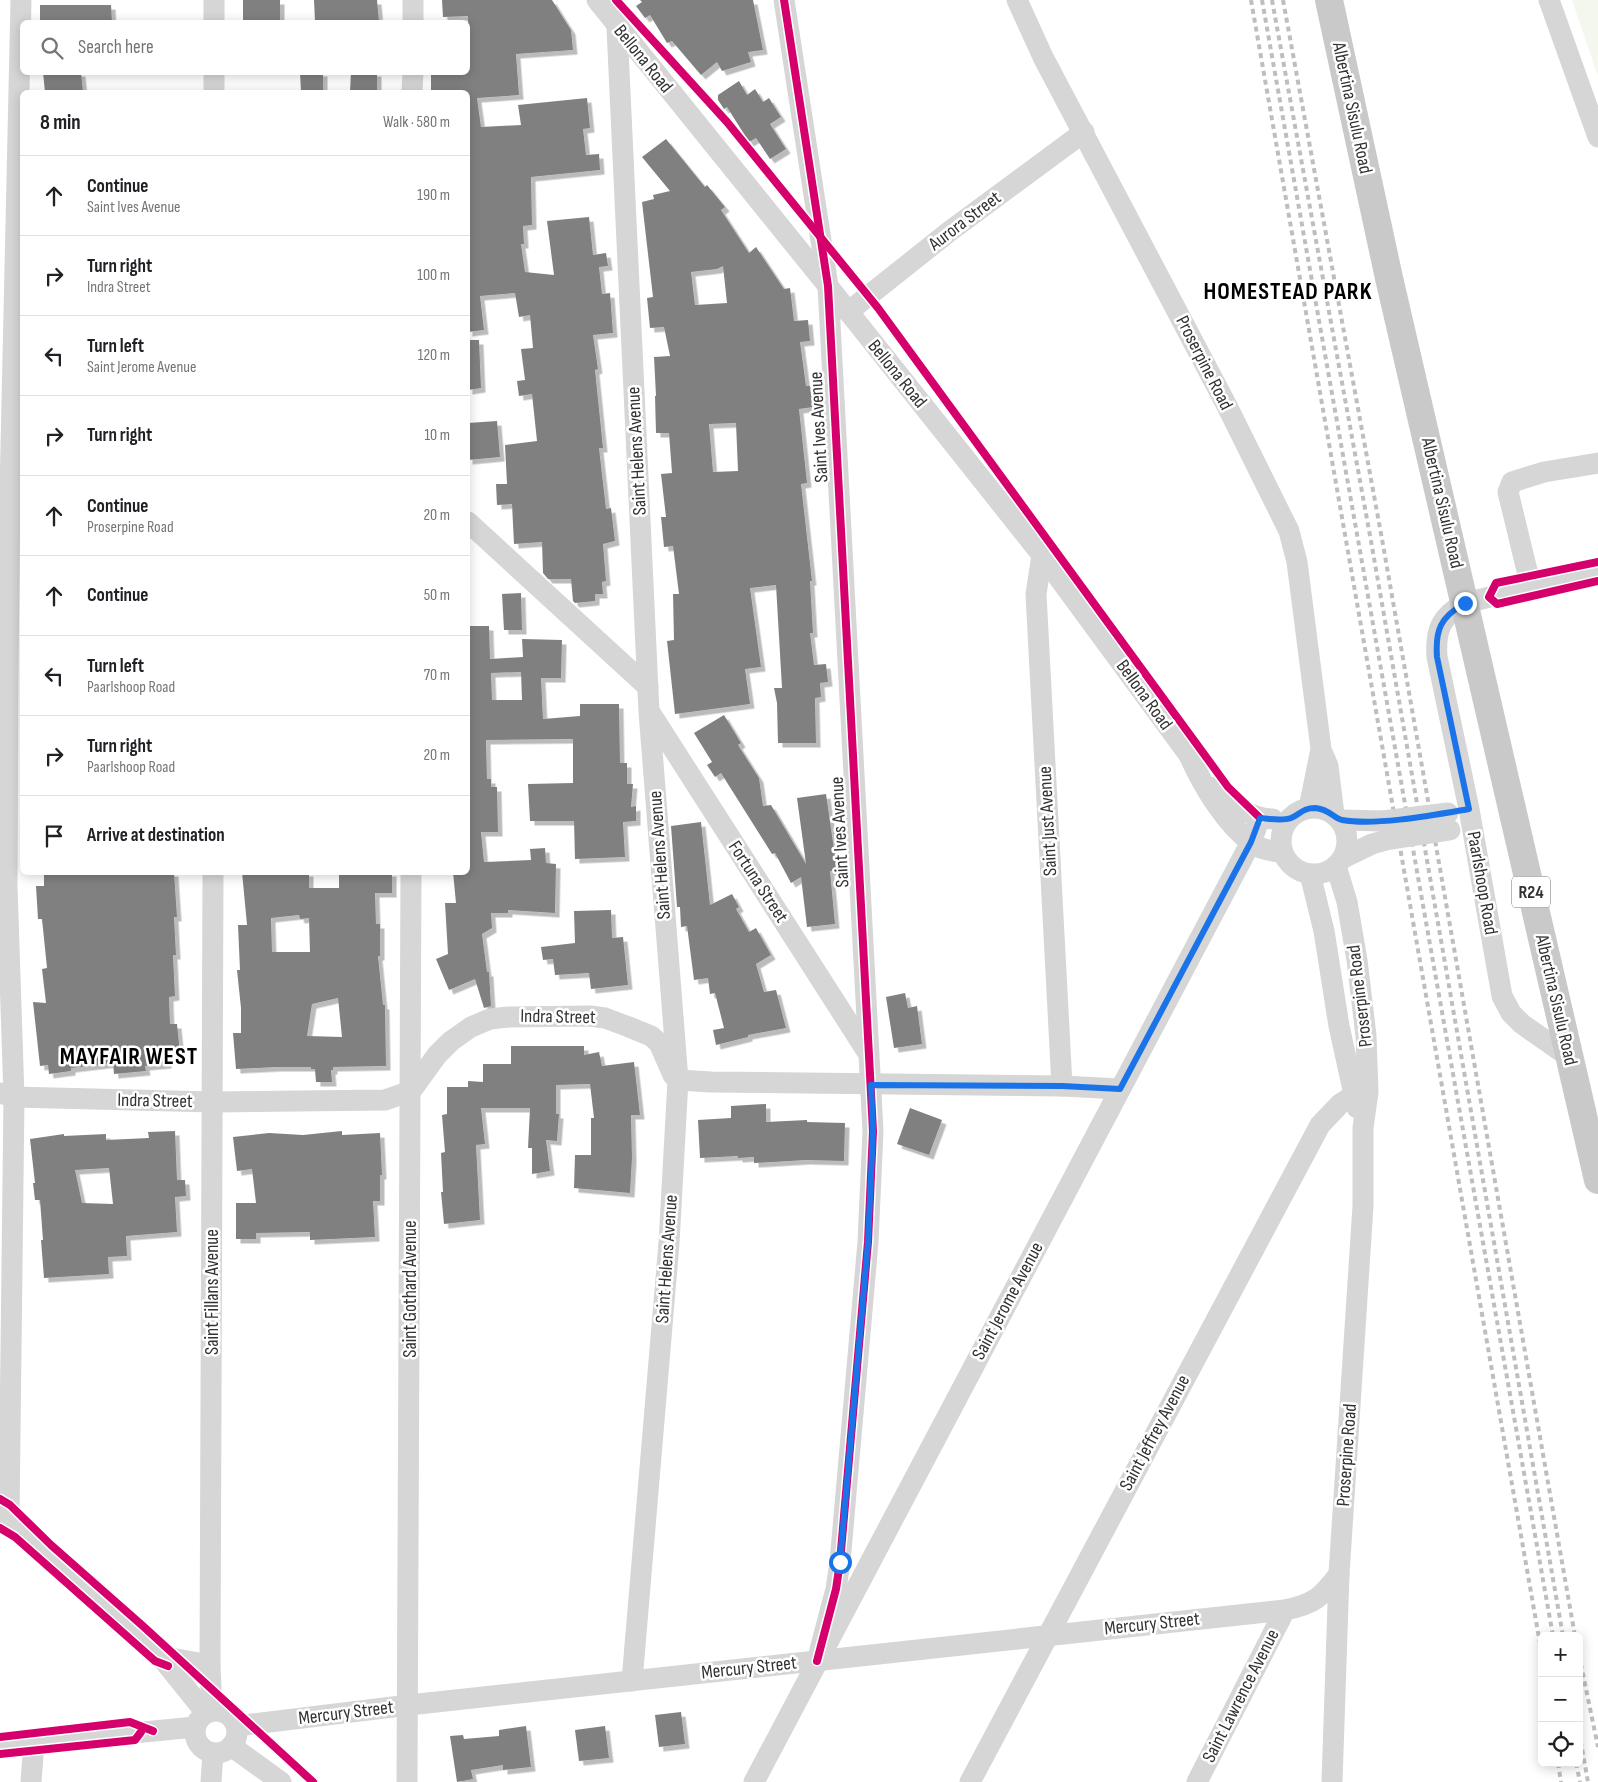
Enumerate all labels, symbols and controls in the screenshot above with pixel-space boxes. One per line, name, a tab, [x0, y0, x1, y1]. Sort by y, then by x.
search box	[20, 20, 470, 75]
street label: Bellona Road	[609, 20, 677, 98]
icon: search	[38, 34, 66, 62]
text: Search here	[78, 36, 154, 59]
street label: Albertina Sisulu Road	[1327, 39, 1377, 176]
text: 8 min	[40, 110, 81, 135]
text: Walk · 580 m	[383, 113, 450, 132]
text: Continue	[87, 175, 148, 198]
icon: ahead	[40, 182, 68, 210]
text: 190 m	[417, 186, 450, 205]
street label: Aurora Street	[923, 186, 1006, 256]
text: Saint Ives Avenue	[87, 198, 181, 217]
text: Turn right	[87, 255, 152, 278]
icon: right	[40, 262, 68, 290]
text: 100 m	[417, 266, 450, 285]
district label: HOMESTEAD PARK	[1204, 277, 1372, 306]
text: Indra Street	[87, 278, 151, 297]
street label: Proserpine Road	[1170, 312, 1238, 414]
text: Turn left	[87, 335, 144, 358]
street label: Bellona Road	[863, 335, 931, 413]
icon: left	[40, 342, 68, 370]
text: 120 m	[418, 346, 450, 365]
text: Saint Jerome Avenue	[87, 358, 196, 377]
street label: Saint Ives Avenue	[805, 371, 833, 483]
street label: Saint Helens Avenue	[622, 386, 652, 516]
icon: right	[40, 422, 68, 450]
text: Turn right	[87, 424, 152, 447]
text: 10 m	[424, 426, 450, 445]
street label: Albertina Sisulu Road	[1416, 434, 1468, 571]
text: Continue	[87, 495, 148, 518]
icon: ahead	[40, 502, 68, 530]
text: 20 m	[423, 506, 450, 525]
text: Proserpine Road	[87, 518, 174, 537]
icon: ahead	[40, 582, 68, 610]
text: Continue	[87, 584, 148, 607]
text: 50 m	[424, 586, 450, 605]
route end	[1454, 592, 1477, 615]
text: Turn left	[87, 655, 144, 678]
street label: Bellona Road	[1111, 655, 1177, 735]
icon: left	[40, 662, 68, 690]
text: 70 m	[424, 666, 450, 685]
text: Paarlshoop Road	[87, 678, 175, 697]
text: Turn right	[87, 735, 152, 758]
icon: right	[40, 742, 68, 770]
text: 20 m	[423, 746, 450, 765]
text: Paarlshoop Road	[87, 758, 175, 777]
street label: Saint Just Avenue	[1034, 765, 1062, 877]
street label: Saint Ives Avenue	[826, 776, 854, 888]
street label: Saint Helens Avenue	[644, 790, 676, 920]
icon: arrive	[40, 822, 68, 850]
text: Arrive at destination	[87, 824, 225, 847]
street label: Paarlshoop Road	[1462, 829, 1502, 937]
street label: Fortuna Street	[723, 837, 793, 927]
road number: R24	[1512, 876, 1550, 908]
street label: Albertina Sisulu Road	[1530, 931, 1582, 1068]
street label: Proserpine Road	[1342, 944, 1378, 1048]
street label: Indra Street	[520, 1005, 596, 1029]
district label: MAYFAIR WEST	[60, 1042, 198, 1071]
street label: Indra Street	[117, 1089, 193, 1113]
street label: Saint Helens Avenue	[651, 1194, 683, 1324]
street label: Saint Gothard Avenue	[399, 1220, 422, 1358]
street label: Saint Fillans Avenue	[201, 1229, 224, 1355]
street label: Saint Jerome Avenue	[967, 1238, 1049, 1364]
street label: Saint Jeffrey Avenue	[1115, 1371, 1195, 1495]
street label: Proserpine Road	[1332, 1403, 1362, 1507]
route start	[829, 1551, 852, 1574]
street label: Mercury Street	[1103, 1608, 1201, 1640]
street label: Saint Lawrence Avenue	[1197, 1625, 1285, 1767]
map controls	[1538, 1632, 1583, 1767]
button: +	[1538, 1632, 1583, 1677]
street label: Mercury Street	[700, 1652, 798, 1684]
button: −	[1538, 1677, 1583, 1722]
street label: Mercury Street	[297, 1696, 395, 1730]
button: locate	[1538, 1722, 1583, 1767]

